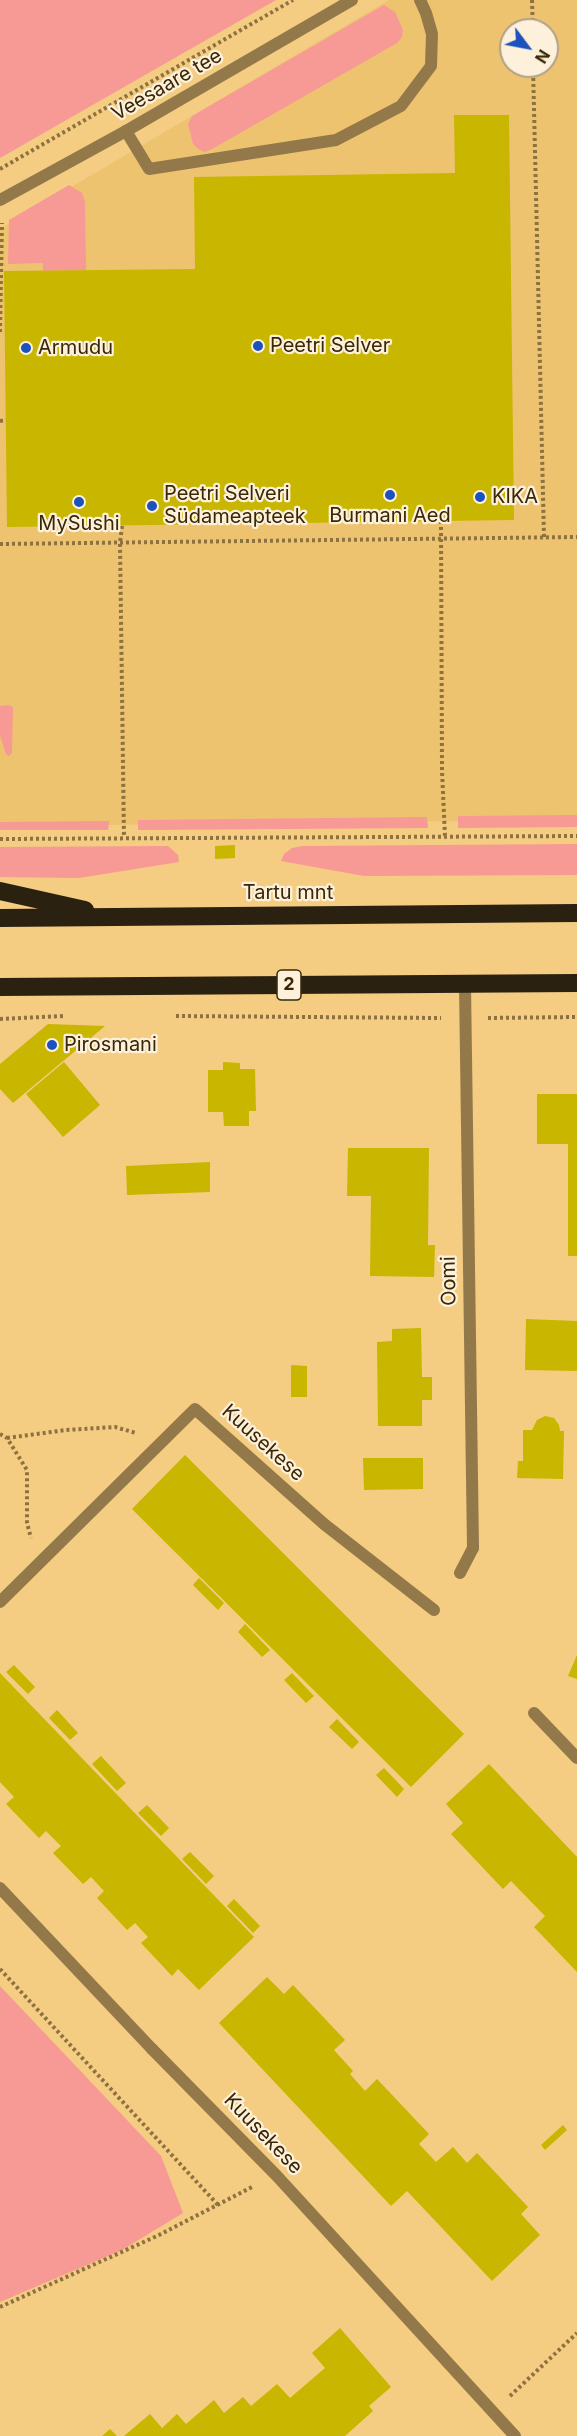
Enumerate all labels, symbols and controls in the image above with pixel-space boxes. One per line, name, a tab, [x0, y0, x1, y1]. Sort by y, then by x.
north arrow	[499, 18, 559, 78]
street label: Veesaare tee	[108, 44, 226, 126]
text: N	[531, 46, 554, 67]
place label: Peetri Selver	[270, 334, 390, 358]
place label: Armudu	[38, 336, 113, 360]
marker: Peetri Selver	[251, 339, 265, 353]
marker: Armudu	[19, 341, 33, 355]
place label: Peetri Selveri Südameapteek	[164, 482, 306, 529]
place label: KIKA	[492, 485, 538, 509]
marker: Burmani Aed	[383, 488, 397, 502]
marker: KIKA	[473, 490, 487, 504]
marker: MySushi	[72, 495, 86, 509]
marker: Peetri Selveri Südameapteek	[145, 499, 159, 513]
place label: Burmani Aed	[329, 504, 451, 528]
place label: MySushi	[38, 512, 120, 536]
street label: Tartu mnt	[243, 881, 333, 905]
road number: 2	[277, 970, 301, 1000]
place label: Pirosmani	[64, 1033, 157, 1057]
marker: Pirosmani	[45, 1038, 59, 1052]
street label: Oomi	[437, 1256, 461, 1306]
street label: Kuusekese	[217, 1400, 309, 1486]
street label: Kuusekese	[219, 2089, 307, 2179]

